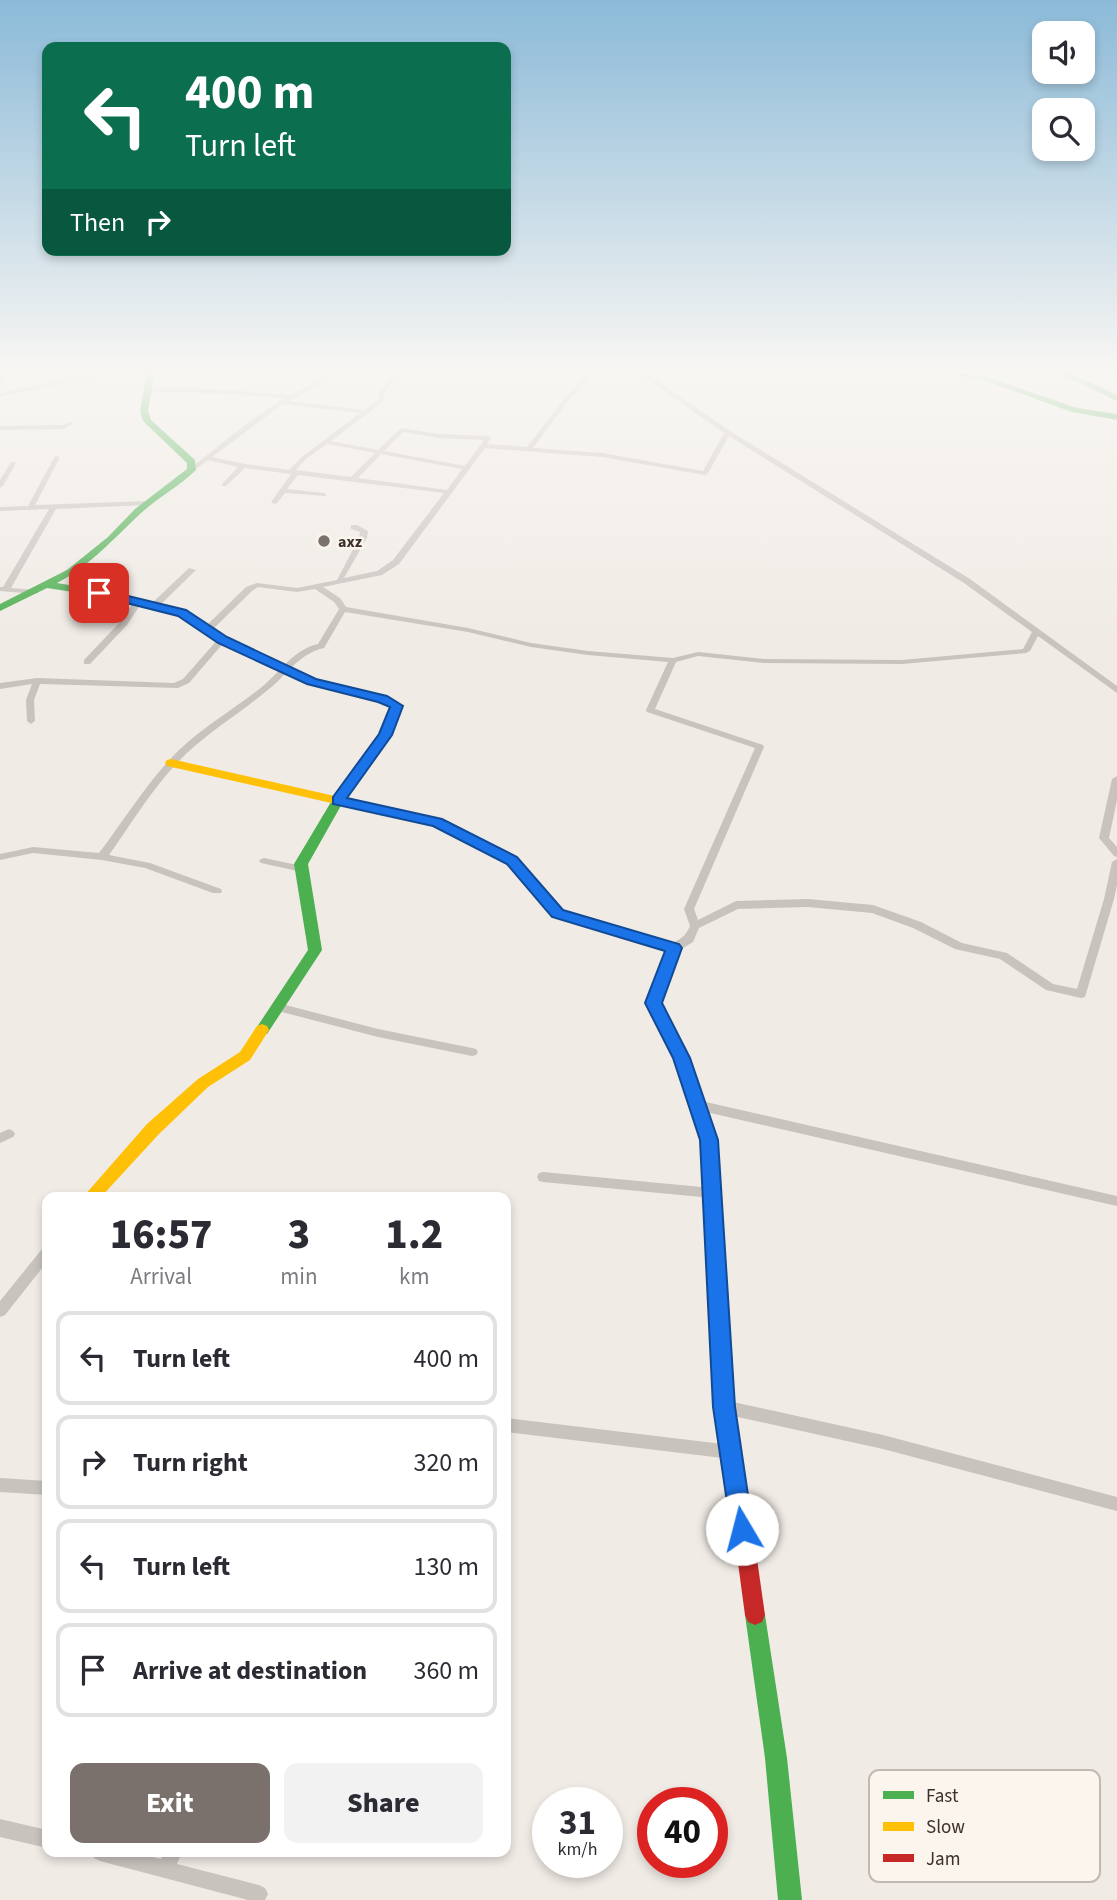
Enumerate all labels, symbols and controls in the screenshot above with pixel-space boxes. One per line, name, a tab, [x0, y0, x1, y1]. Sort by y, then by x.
map controls	[1032, 21, 1095, 161]
button: sound	[1032, 21, 1095, 84]
text: 400 m	[185, 58, 314, 128]
icon: left	[70, 70, 161, 161]
button: search	[1032, 98, 1095, 161]
text: Turn left	[185, 123, 296, 169]
icon: right	[139, 203, 177, 241]
text: Then	[70, 204, 125, 241]
place label: axz	[338, 531, 362, 553]
marker: axz	[316, 533, 332, 549]
pin	[69, 563, 129, 623]
icon: arrive	[80, 574, 118, 612]
text: 16:57	[110, 1205, 213, 1265]
text: 3	[288, 1205, 310, 1265]
text: 1.2	[385, 1205, 443, 1265]
text: Arrival	[130, 1260, 192, 1293]
text: min	[280, 1260, 318, 1293]
text: km	[399, 1260, 430, 1293]
icon: left	[74, 1339, 112, 1377]
text: Turn left	[133, 1340, 230, 1377]
text: 400 m	[413, 1340, 479, 1377]
icon: right	[74, 1443, 112, 1481]
text: Turn right	[133, 1444, 248, 1481]
text: 320 m	[413, 1444, 479, 1481]
position arrow	[705, 1492, 779, 1566]
icon: left	[74, 1547, 112, 1585]
text: Turn left	[133, 1548, 230, 1585]
text: 130 m	[413, 1548, 479, 1585]
icon: arrive	[74, 1651, 112, 1689]
text: Arrive at destination	[133, 1652, 367, 1689]
text: 360 m	[413, 1652, 479, 1689]
button: Exit	[70, 1763, 270, 1843]
button: Share	[284, 1763, 483, 1843]
legend	[869, 1770, 1100, 1882]
text: Fast	[926, 1783, 959, 1810]
speed limit sign: 40	[637, 1787, 728, 1878]
text: 31	[559, 1798, 596, 1848]
text: Slow	[926, 1814, 965, 1841]
text: km/h	[558, 1837, 597, 1862]
text: Jam	[926, 1846, 960, 1873]

